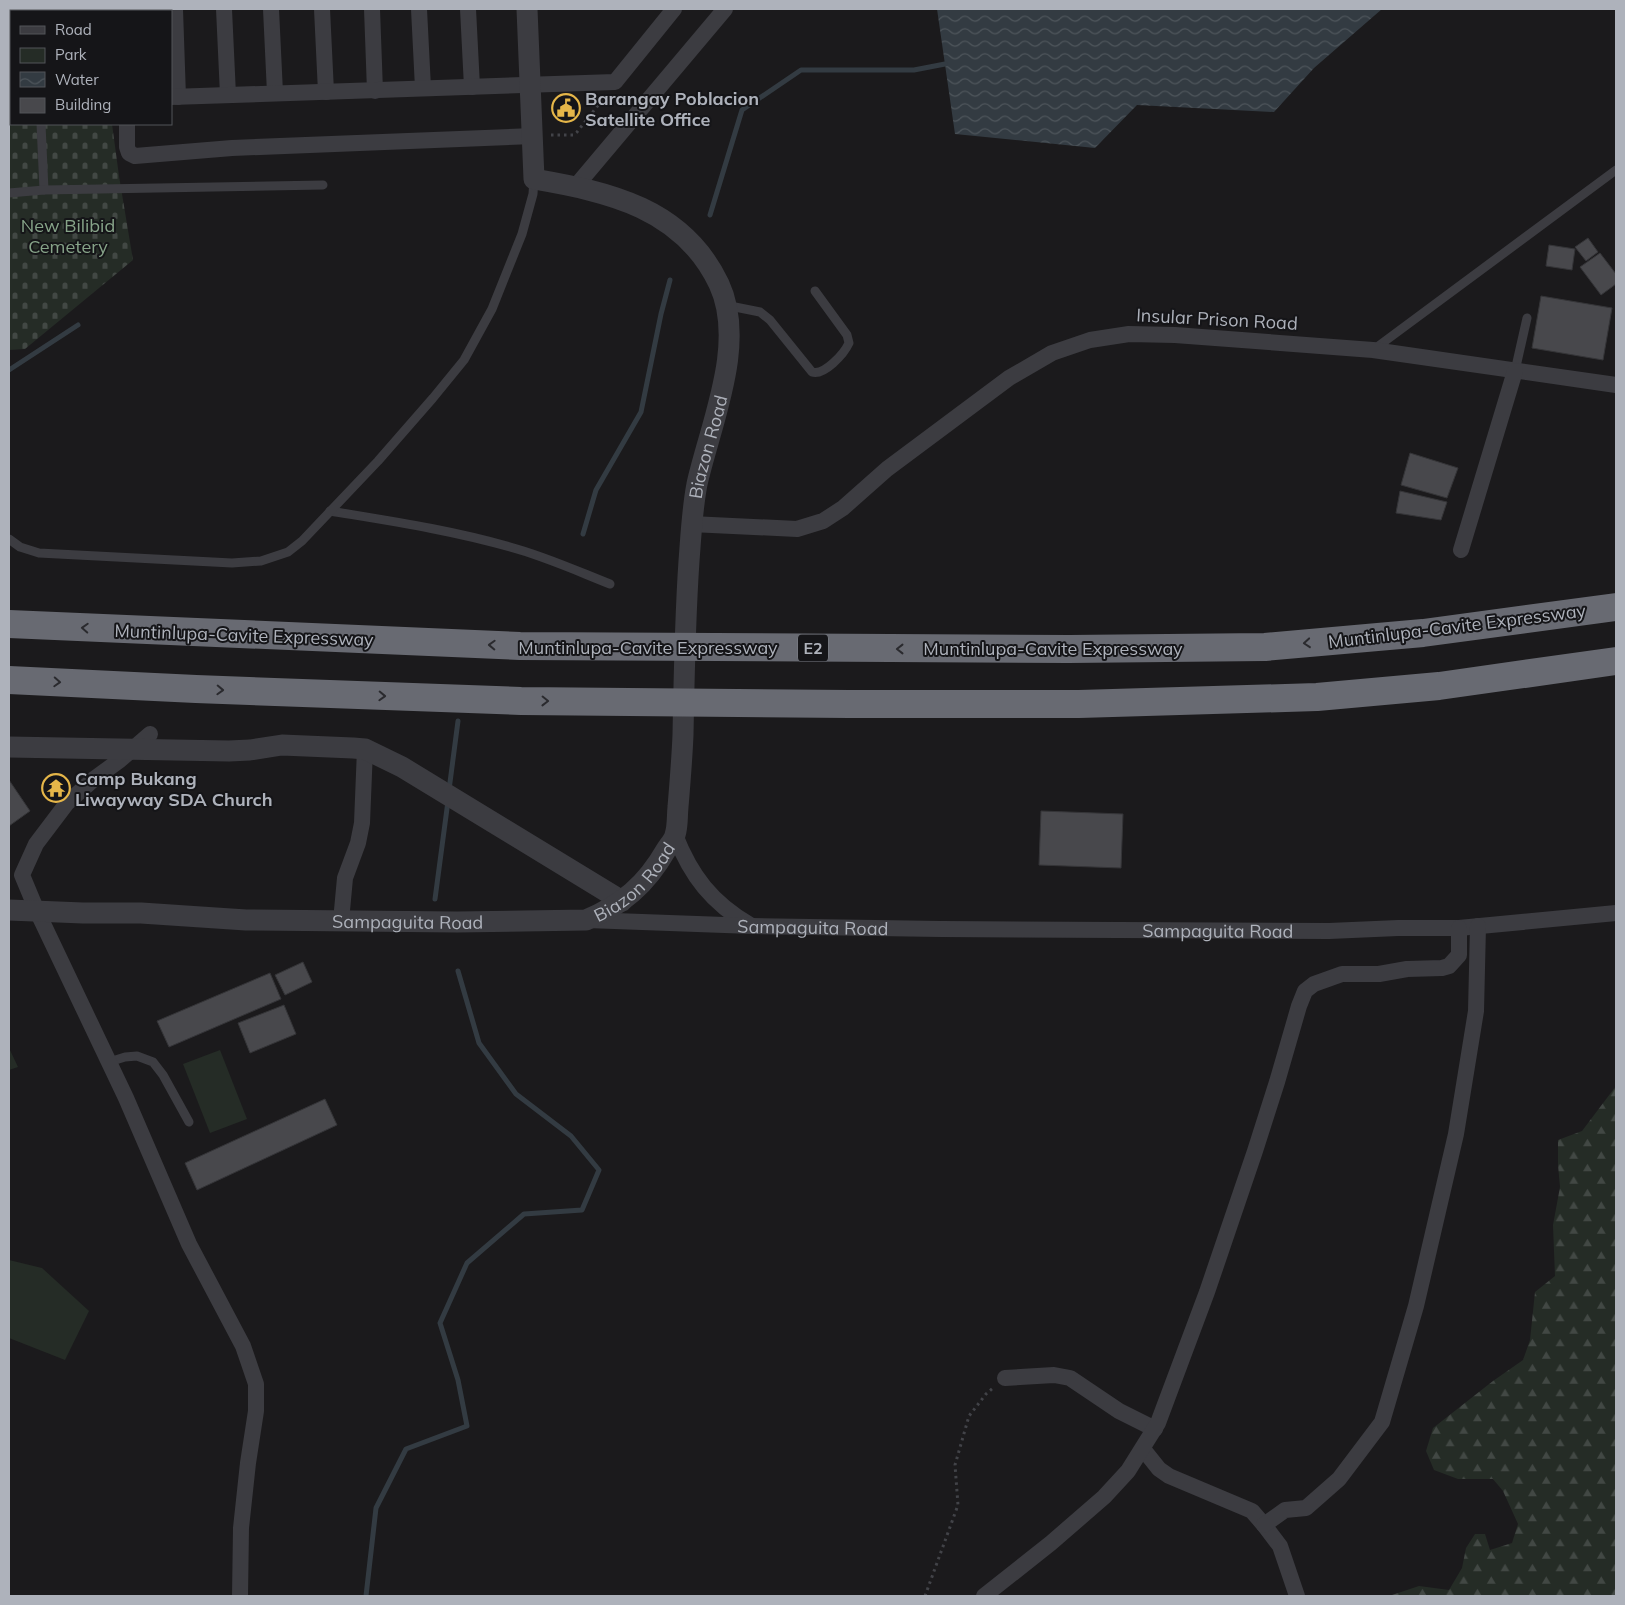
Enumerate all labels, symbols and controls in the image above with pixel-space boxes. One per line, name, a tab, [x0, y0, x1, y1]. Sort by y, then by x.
legend	[10, 10, 172, 125]
text: Road	[55, 20, 92, 39]
text: Park	[55, 45, 87, 64]
text: Water	[55, 70, 99, 89]
place label: Barangay Poblacion Satellite Office	[585, 87, 759, 131]
public building icon: Barangay Poblacion Satellite Office	[551, 93, 581, 123]
text: Building	[55, 95, 111, 114]
park label: New Bilibid Cemetery	[21, 214, 115, 258]
street label: Insular Prison Road	[1136, 303, 1298, 335]
street label: Biazon Road	[683, 393, 732, 500]
street label: Muntinlupa-Cavite Expressway	[1327, 599, 1588, 653]
street label: Muntinlupa-Cavite Expressway	[114, 619, 374, 651]
one-way arrow	[81, 622, 89, 633]
road number: E2	[798, 634, 828, 661]
street label: Muntinlupa-Cavite Expressway	[518, 636, 778, 659]
street label: Muntinlupa-Cavite Expressway	[923, 637, 1183, 660]
one-way arrow	[1303, 637, 1311, 648]
one-way arrow	[488, 640, 496, 651]
one-way arrow	[896, 643, 904, 654]
one-way arrow	[54, 677, 62, 688]
one-way arrow	[216, 685, 224, 695]
one-way arrow	[378, 690, 386, 701]
one-way arrow	[541, 696, 549, 706]
place label: Camp Bukang Liwayway SDA Church	[75, 767, 273, 811]
temple icon: Camp Bukang Liwayway SDA Church	[41, 773, 71, 803]
street label: Biazon Road	[590, 838, 680, 926]
street label: Sampaguita Road	[332, 909, 483, 934]
street label: Sampaguita Road	[737, 914, 889, 940]
street label: Sampaguita Road	[1142, 919, 1293, 942]

